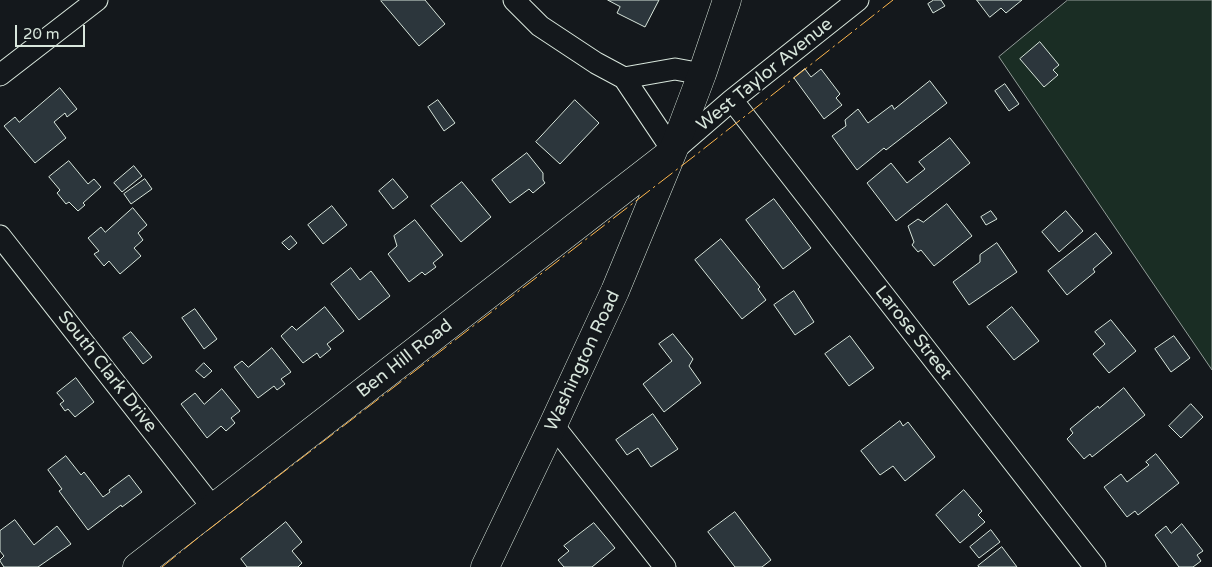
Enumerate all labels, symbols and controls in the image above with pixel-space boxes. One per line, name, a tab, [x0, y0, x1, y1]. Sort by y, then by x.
street label: West Taylor Avenue	[693, 14, 837, 136]
scale bar	[18, 15, 88, 47]
text: 20 m	[23, 25, 60, 43]
street label: Larose Street	[870, 282, 956, 384]
street label: Washington Road	[541, 287, 625, 435]
street label: South Clark Drive	[53, 307, 161, 437]
street label: Ben Hill Road	[353, 315, 457, 403]

